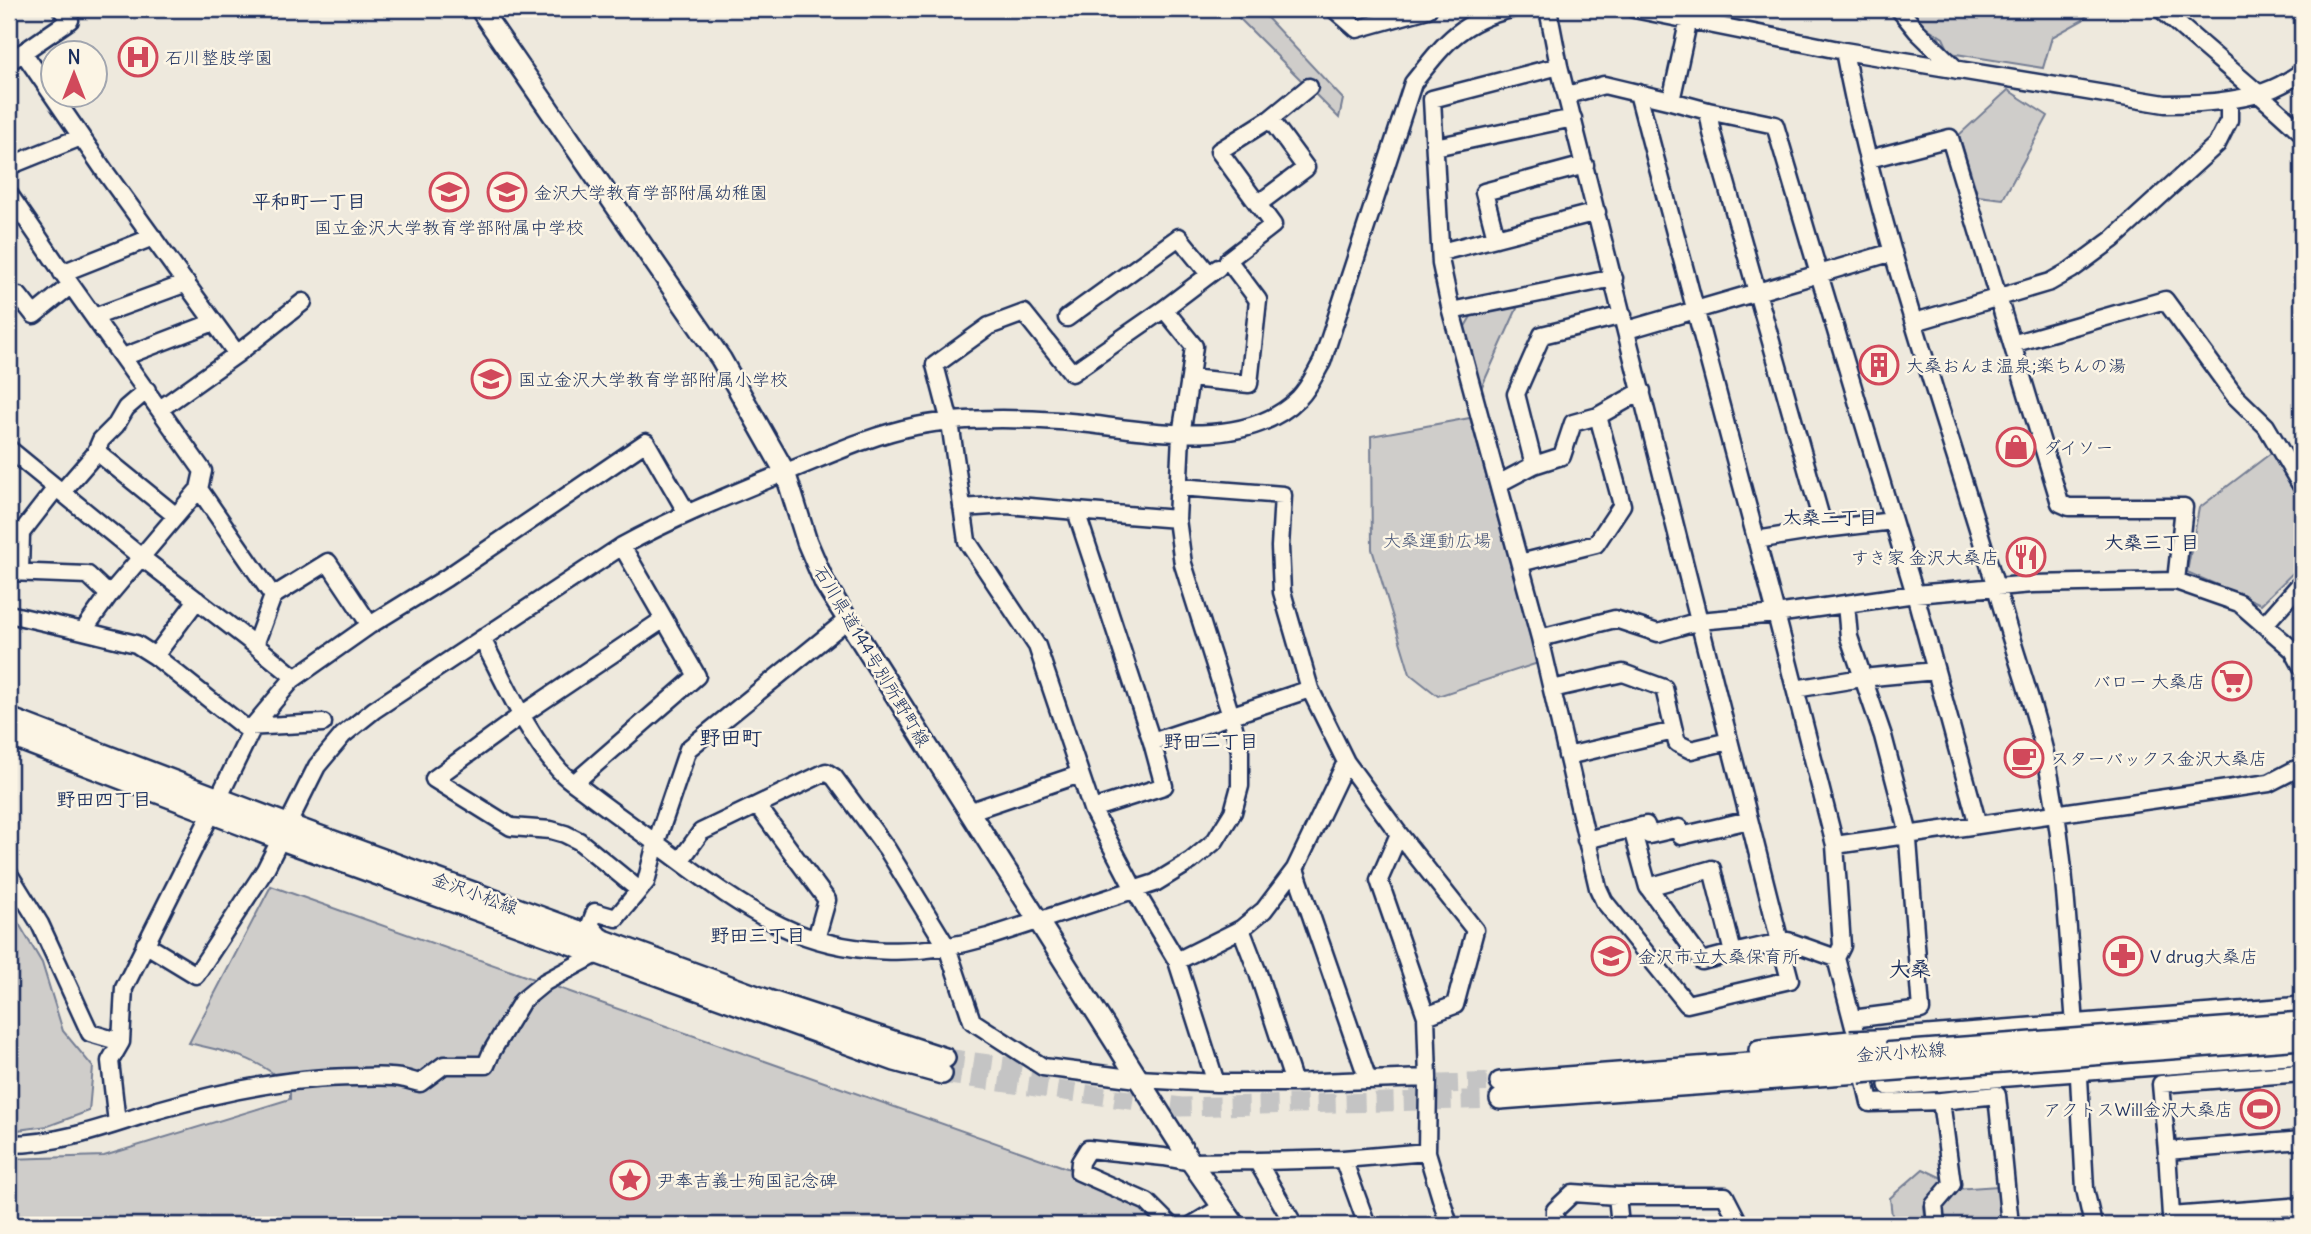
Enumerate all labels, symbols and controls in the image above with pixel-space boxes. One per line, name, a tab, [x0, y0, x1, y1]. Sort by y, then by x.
hospital icon: 石川整肢学園	[117, 36, 159, 78]
north arrow	[38, 38, 108, 108]
text: N	[67, 45, 81, 69]
place label: 石川整肢学園	[165, 46, 273, 69]
school or university icon: 国立金沢大学教育学部附属中学校	[428, 171, 470, 213]
school or university icon: 金沢大学教育学部附属幼稚園	[486, 171, 528, 213]
place label: 金沢大学教育学部附属幼稚園	[534, 181, 768, 204]
district label: 平和町一丁目	[252, 189, 366, 213]
place label: 国立金沢大学教育学部附属中学校	[314, 216, 584, 239]
building icon: 大桑おんま温泉;楽ちんの湯	[1858, 344, 1900, 386]
place label: 大桑おんま温泉;楽ちんの湯	[1906, 354, 2126, 377]
school or university icon: 国立金沢大学教育学部附属小学校	[470, 358, 512, 400]
place label: 国立金沢大学教育学部附属小学校	[518, 368, 788, 391]
shop icon: ダイソー	[1995, 426, 2037, 468]
place label: ダイソー	[2043, 436, 2113, 459]
district label: 大桑二丁目	[1782, 505, 1878, 529]
park label: 大桑運動広場	[1383, 529, 1491, 552]
district label: 大桑三丁目	[2104, 530, 2200, 554]
restaurant icon: すき家 金沢大桑店	[2005, 536, 2047, 578]
place label: すき家 金沢大桑店	[1851, 546, 1999, 569]
street label: 石川県道144号別所野町線	[809, 561, 935, 751]
supermarket icon: バロー 大桑店	[2211, 660, 2253, 702]
place label: バロー 大桑店	[2093, 670, 2205, 693]
district label: 野田町	[700, 724, 763, 751]
district label: 野田二丁目	[1163, 729, 1259, 753]
cafe icon: スターバックス金沢大桑店	[2003, 737, 2045, 779]
place label: スターバックス金沢大桑店	[2051, 747, 2267, 770]
district label: 野田四丁目	[56, 787, 152, 811]
street label: 金沢小松線	[429, 867, 521, 919]
district label: 野田三丁目	[710, 923, 806, 947]
school or university icon: 金沢市立大桑保育所	[1590, 935, 1632, 977]
pharmacy icon: V drug大桑店	[2102, 935, 2144, 977]
place label: 金沢市立大桑保育所	[1638, 945, 1800, 968]
place label: V drug大桑店	[2150, 945, 2258, 968]
district label: 大桑	[1889, 955, 1931, 982]
street label: 金沢小松線	[1855, 1037, 1947, 1067]
sports icon: アクトスWill金沢大桑店	[2239, 1088, 2281, 1130]
place label: アクトスWill金沢大桑店	[2044, 1098, 2233, 1121]
place icon: 尹奉吉義士殉国記念碑	[609, 1159, 651, 1201]
place label: 尹奉吉義士殉国記念碑	[657, 1169, 837, 1192]

